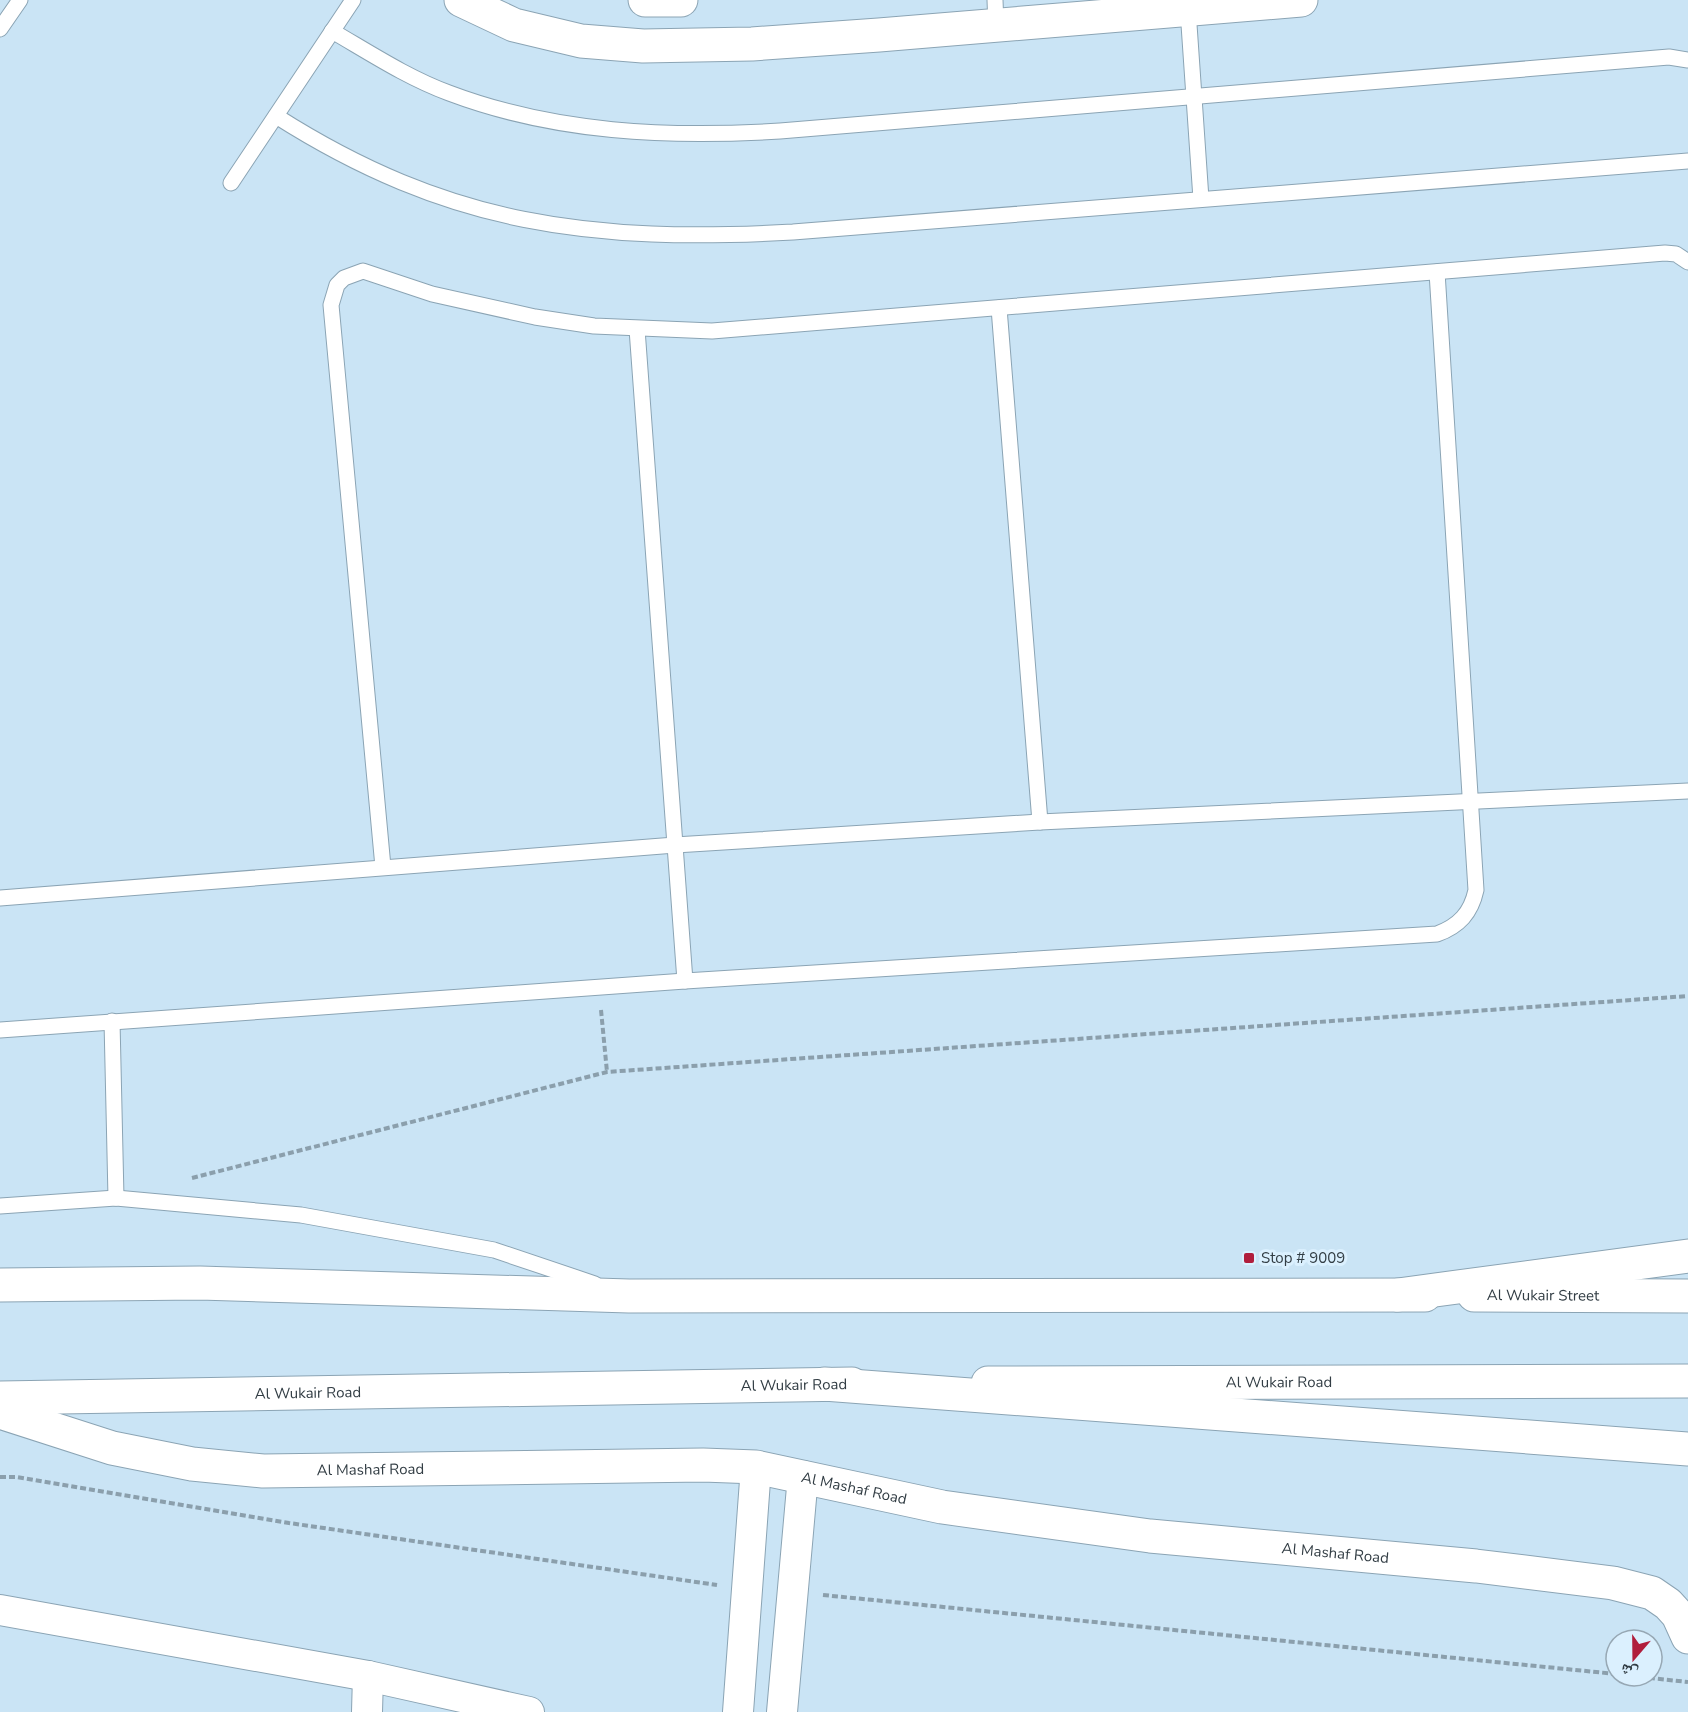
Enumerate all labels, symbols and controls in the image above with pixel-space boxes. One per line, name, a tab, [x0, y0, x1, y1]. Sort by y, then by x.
place label: Stop # 9009	[1261, 1248, 1345, 1268]
marker: Stop # 9009	[1242, 1251, 1256, 1265]
street label: Al Wukair Street	[1487, 1285, 1600, 1306]
street label: Al Wukair Road	[1226, 1372, 1332, 1392]
street label: Al Wukair Road	[741, 1374, 847, 1396]
street label: Al Wukair Road	[255, 1382, 361, 1404]
street label: Al Mashaf Road	[317, 1459, 424, 1480]
street label: Al Mashaf Road	[799, 1467, 909, 1509]
street label: Al Mashaf Road	[1281, 1538, 1390, 1568]
north arrow	[1604, 1628, 1664, 1688]
text: ش	[1617, 1658, 1641, 1684]

